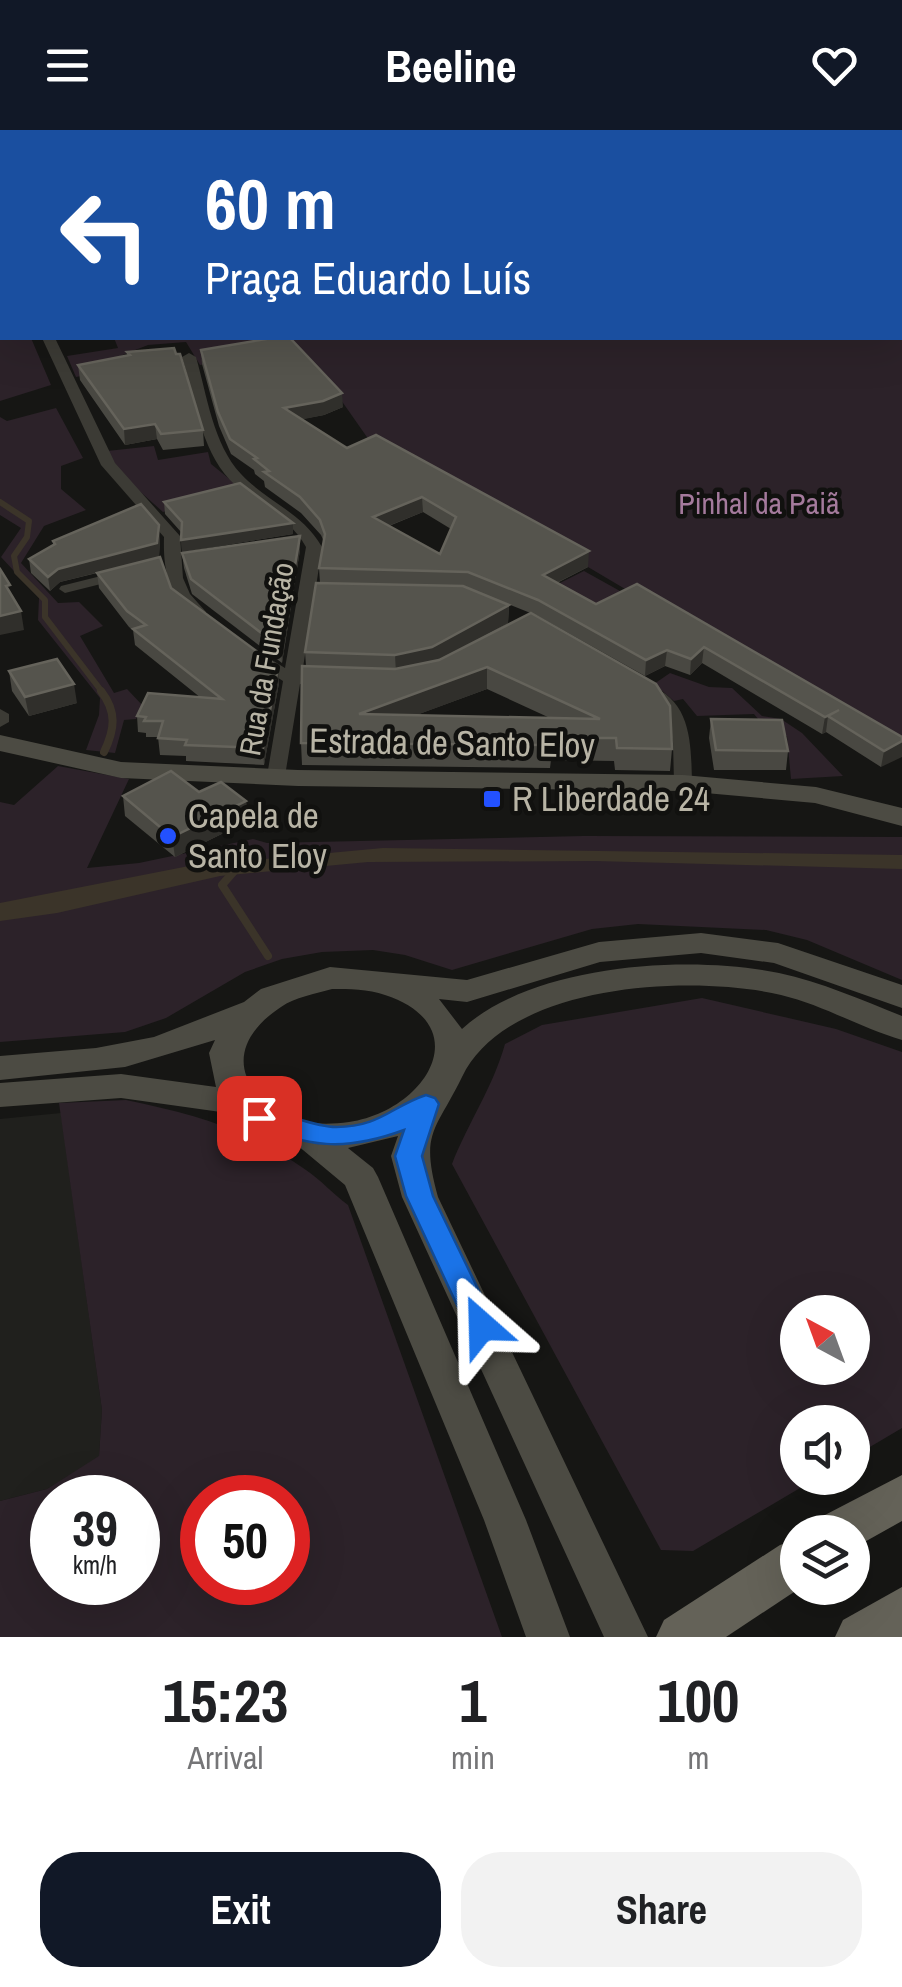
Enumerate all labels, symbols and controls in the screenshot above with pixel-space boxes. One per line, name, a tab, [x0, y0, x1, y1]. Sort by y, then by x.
text: Beeline	[385, 35, 517, 96]
icon: menu	[40, 38, 95, 93]
icon: heart	[807, 38, 862, 93]
text: 60 m	[205, 157, 336, 251]
icon: left	[40, 170, 170, 300]
text: Praça Eduardo Luís	[205, 247, 531, 308]
park label: Pinhal da Paiã	[678, 483, 840, 523]
street label: Rua da Fundação	[229, 559, 303, 759]
street label: Estrada de Santo Eloy	[309, 717, 596, 768]
place label: R Liberdade 24	[512, 775, 710, 822]
marker: R Liberdade 24	[481, 788, 503, 810]
place label: Capela de Santo Eloy	[188, 792, 327, 879]
marker: Capela de Santo Eloy	[157, 825, 179, 847]
pin	[217, 1076, 302, 1161]
icon: arrive	[232, 1091, 287, 1146]
position arrow	[430, 1274, 534, 1378]
north arrow	[780, 1295, 870, 1385]
map controls	[780, 1295, 870, 1605]
button: sound	[780, 1405, 870, 1495]
speed limit sign: 50	[180, 1475, 310, 1605]
text: 39	[72, 1494, 118, 1562]
button: layers	[780, 1515, 870, 1605]
text: km/h	[73, 1548, 117, 1582]
text: 15:23	[163, 1660, 288, 1741]
text: 1	[459, 1660, 487, 1741]
text: 100	[657, 1660, 739, 1741]
text: Arrival	[188, 1736, 263, 1779]
text: min	[451, 1736, 495, 1779]
text: m	[687, 1736, 709, 1779]
button: Exit	[40, 1852, 441, 1967]
button: Share	[461, 1852, 862, 1967]

